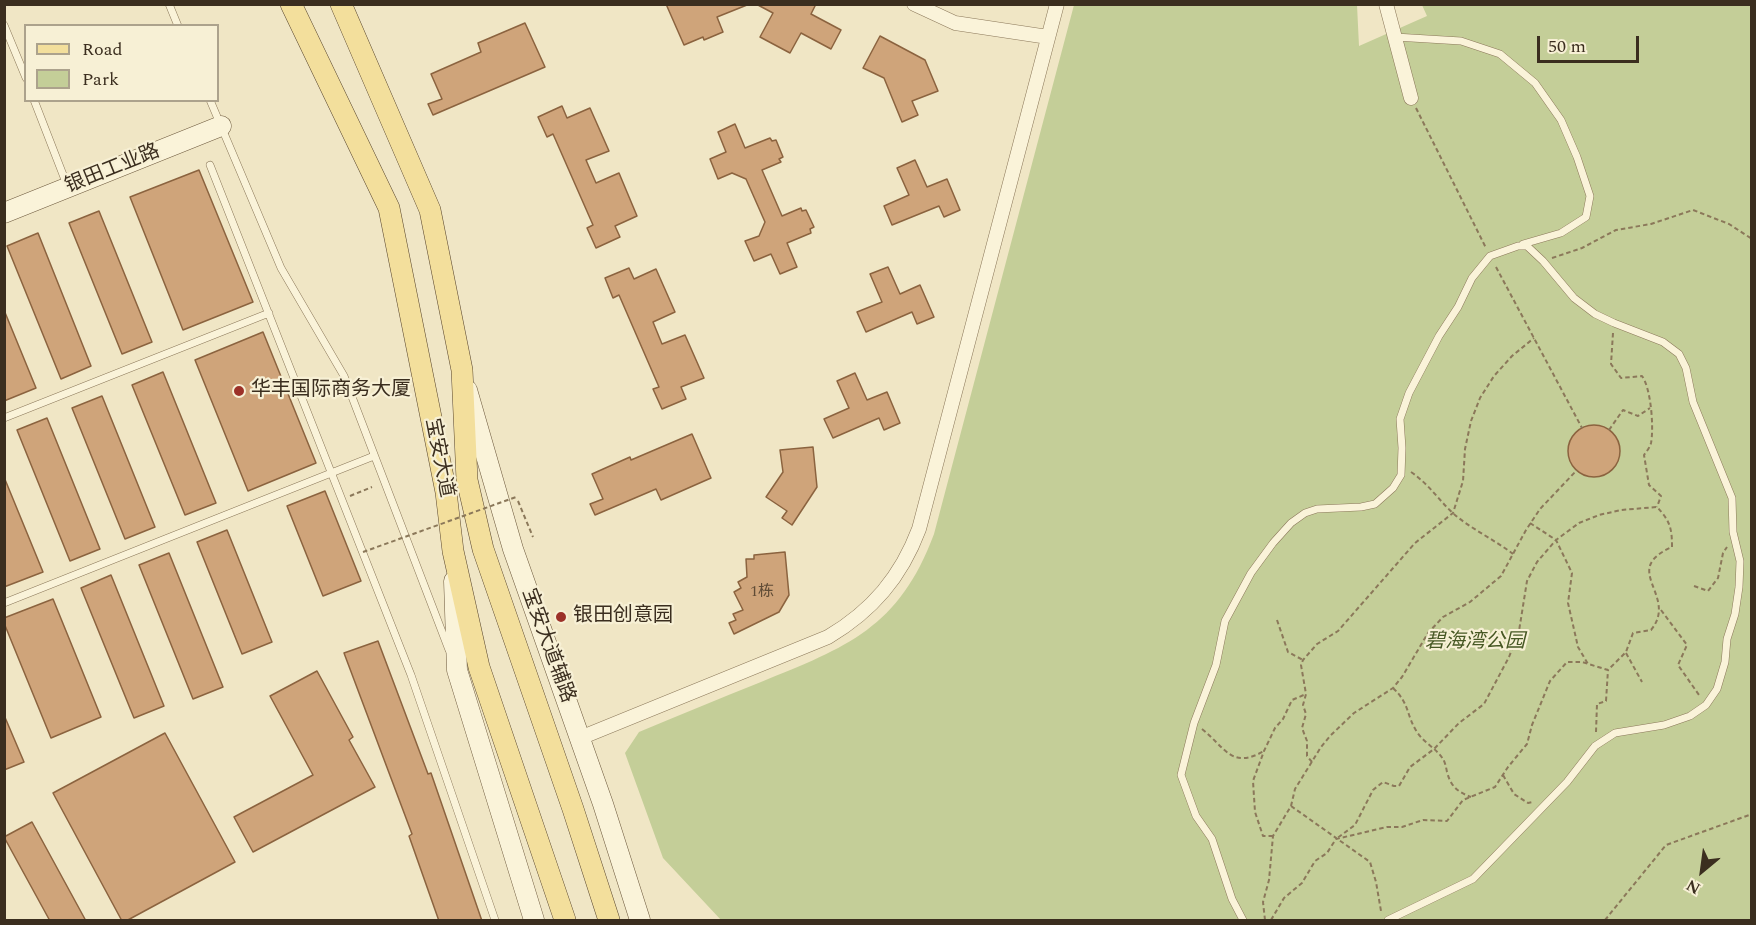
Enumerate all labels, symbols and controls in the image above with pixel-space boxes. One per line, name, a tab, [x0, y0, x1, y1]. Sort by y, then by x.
legend	[24, 24, 219, 102]
scale bar	[1540, 24, 1642, 62]
text: 50 m	[1548, 33, 1586, 60]
text: Road	[82, 36, 123, 63]
text: Park	[82, 66, 119, 93]
street label: 银田工业路	[62, 140, 164, 200]
place label: 华丰国际商务大厦	[251, 379, 411, 403]
marker: 华丰国际商务大厦	[232, 384, 246, 398]
street label: 宝安大道	[419, 416, 457, 500]
house number: 1栋	[750, 583, 774, 603]
street label: 宝安大道辅路	[515, 586, 579, 706]
place label: 银田创意园	[573, 605, 673, 629]
marker: 银田创意园	[554, 610, 568, 624]
park label: 碧海湾公园	[1425, 631, 1525, 655]
north arrow	[1672, 841, 1732, 901]
text: N	[1682, 873, 1705, 900]

